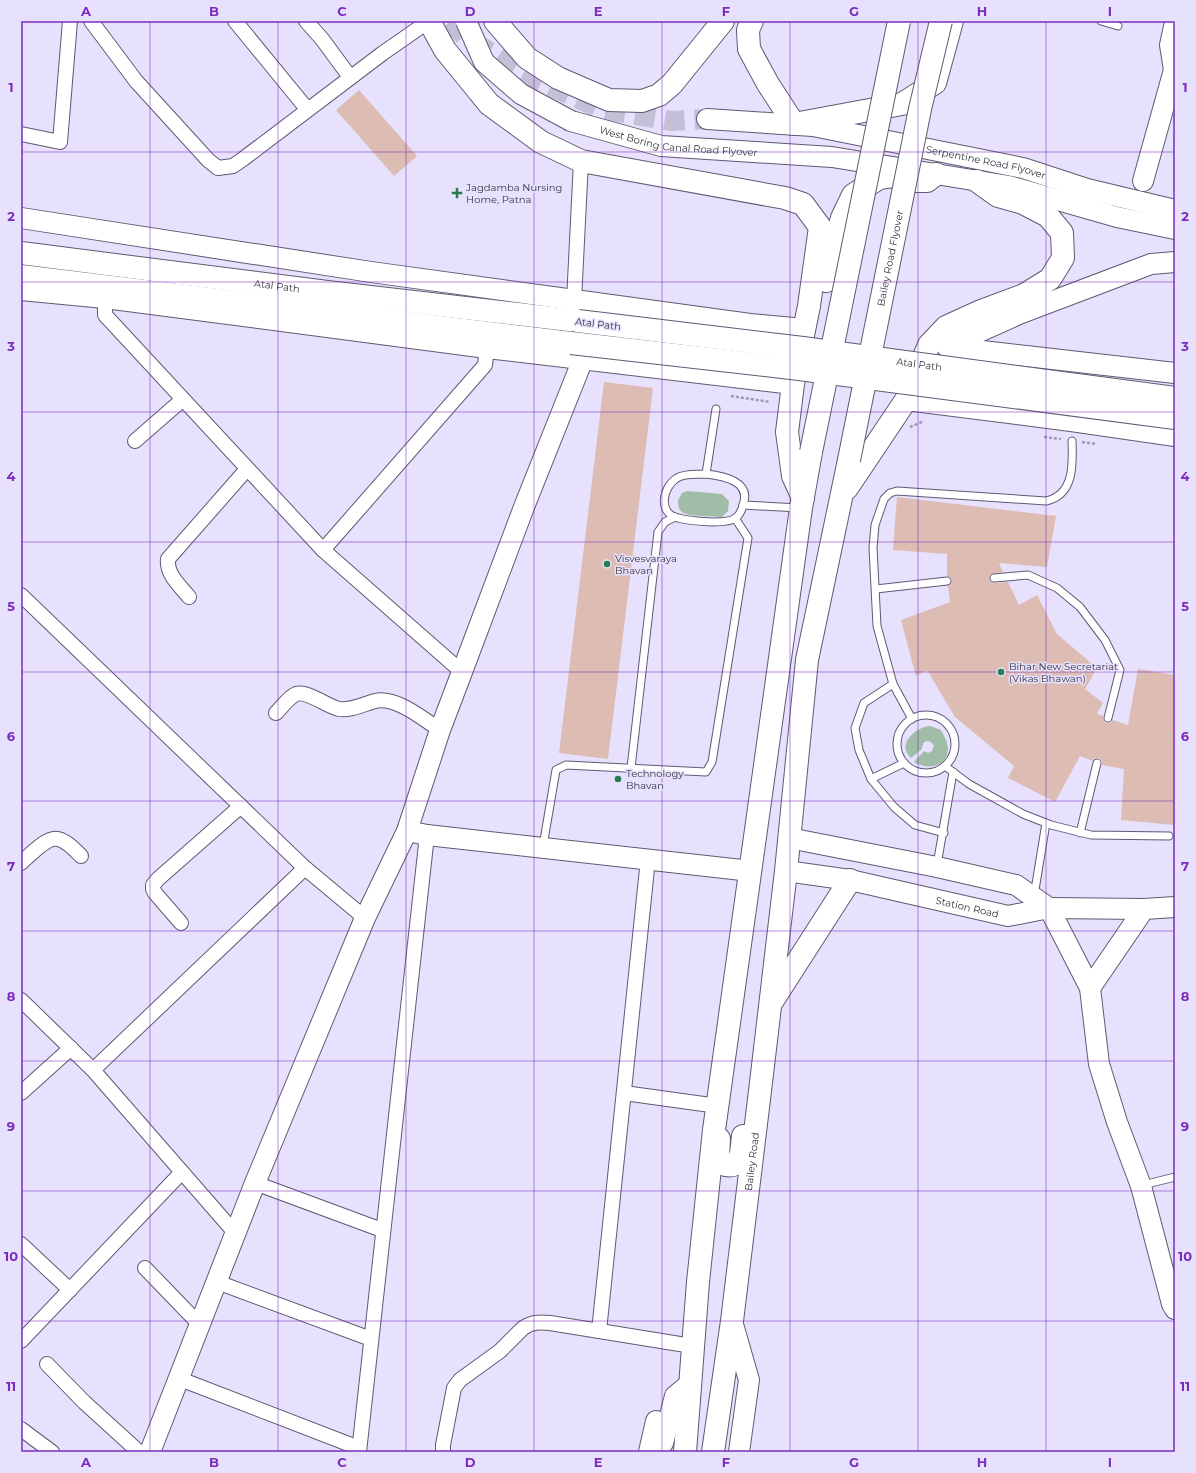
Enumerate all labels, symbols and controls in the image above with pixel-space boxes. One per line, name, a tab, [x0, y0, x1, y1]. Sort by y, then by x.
text: A	[80, 3, 92, 19]
text: B	[209, 3, 219, 19]
text: C	[337, 3, 347, 19]
text: D	[465, 3, 476, 19]
text: E	[594, 3, 603, 19]
text: F	[722, 3, 730, 19]
text: G	[849, 3, 859, 19]
text: H	[977, 3, 987, 19]
text: I	[1108, 3, 1112, 19]
text: 1	[8, 79, 14, 95]
text: 1	[1182, 79, 1188, 95]
street label: West Boring Canal Road Flyover	[598, 123, 758, 159]
street label: Serpentine Road Flyover	[925, 142, 1048, 182]
place label: Jagdamba Nursing Home, Patna	[465, 181, 562, 206]
marker: Jagdamba Nursing Home, Patna	[451, 187, 463, 199]
text: 2	[7, 208, 15, 224]
text: 2	[1181, 208, 1189, 224]
street label: Bailey Road Flyover	[874, 209, 906, 307]
street label: Atal Path	[253, 276, 301, 295]
street label: Atal Path	[574, 315, 622, 333]
text: 3	[6, 338, 15, 354]
text: 3	[1180, 338, 1189, 354]
street label: Atal Path	[896, 354, 943, 373]
text: 4	[7, 468, 16, 484]
text: 4	[1181, 468, 1190, 484]
place label: Visvesvaraya Bhavan	[615, 552, 677, 577]
marker: Visvesvaraya Bhavan	[602, 559, 612, 569]
text: 5	[7, 598, 15, 614]
text: 5	[1181, 598, 1189, 614]
place label: Bihar New Secretariat (Vikas Bhawan)	[1009, 660, 1118, 685]
marker: Bihar New Secretariat (Vikas Bhawan)	[996, 667, 1006, 677]
text: 6	[7, 728, 16, 744]
text: 6	[1181, 728, 1190, 744]
place label: Technology Bhavan	[626, 767, 684, 792]
marker: Technology Bhavan	[613, 774, 623, 784]
text: 7	[7, 858, 15, 874]
text: 7	[1181, 858, 1189, 874]
street label: Station Road	[934, 893, 1000, 920]
text: 8	[7, 988, 16, 1004]
text: 8	[1181, 988, 1190, 1004]
text: 9	[7, 1118, 15, 1134]
text: 9	[1181, 1118, 1189, 1134]
street label: Bailey Road	[741, 1131, 761, 1192]
text: 10	[4, 1248, 18, 1264]
text: 10	[1178, 1248, 1192, 1264]
text: 11	[6, 1378, 16, 1394]
text: 11	[1180, 1378, 1190, 1394]
text: A	[80, 1454, 92, 1470]
text: B	[209, 1454, 219, 1470]
text: C	[337, 1454, 347, 1470]
text: D	[465, 1454, 476, 1470]
text: E	[594, 1454, 603, 1470]
text: F	[722, 1454, 730, 1470]
text: G	[849, 1454, 859, 1470]
text: H	[977, 1454, 987, 1470]
text: I	[1108, 1454, 1112, 1470]

